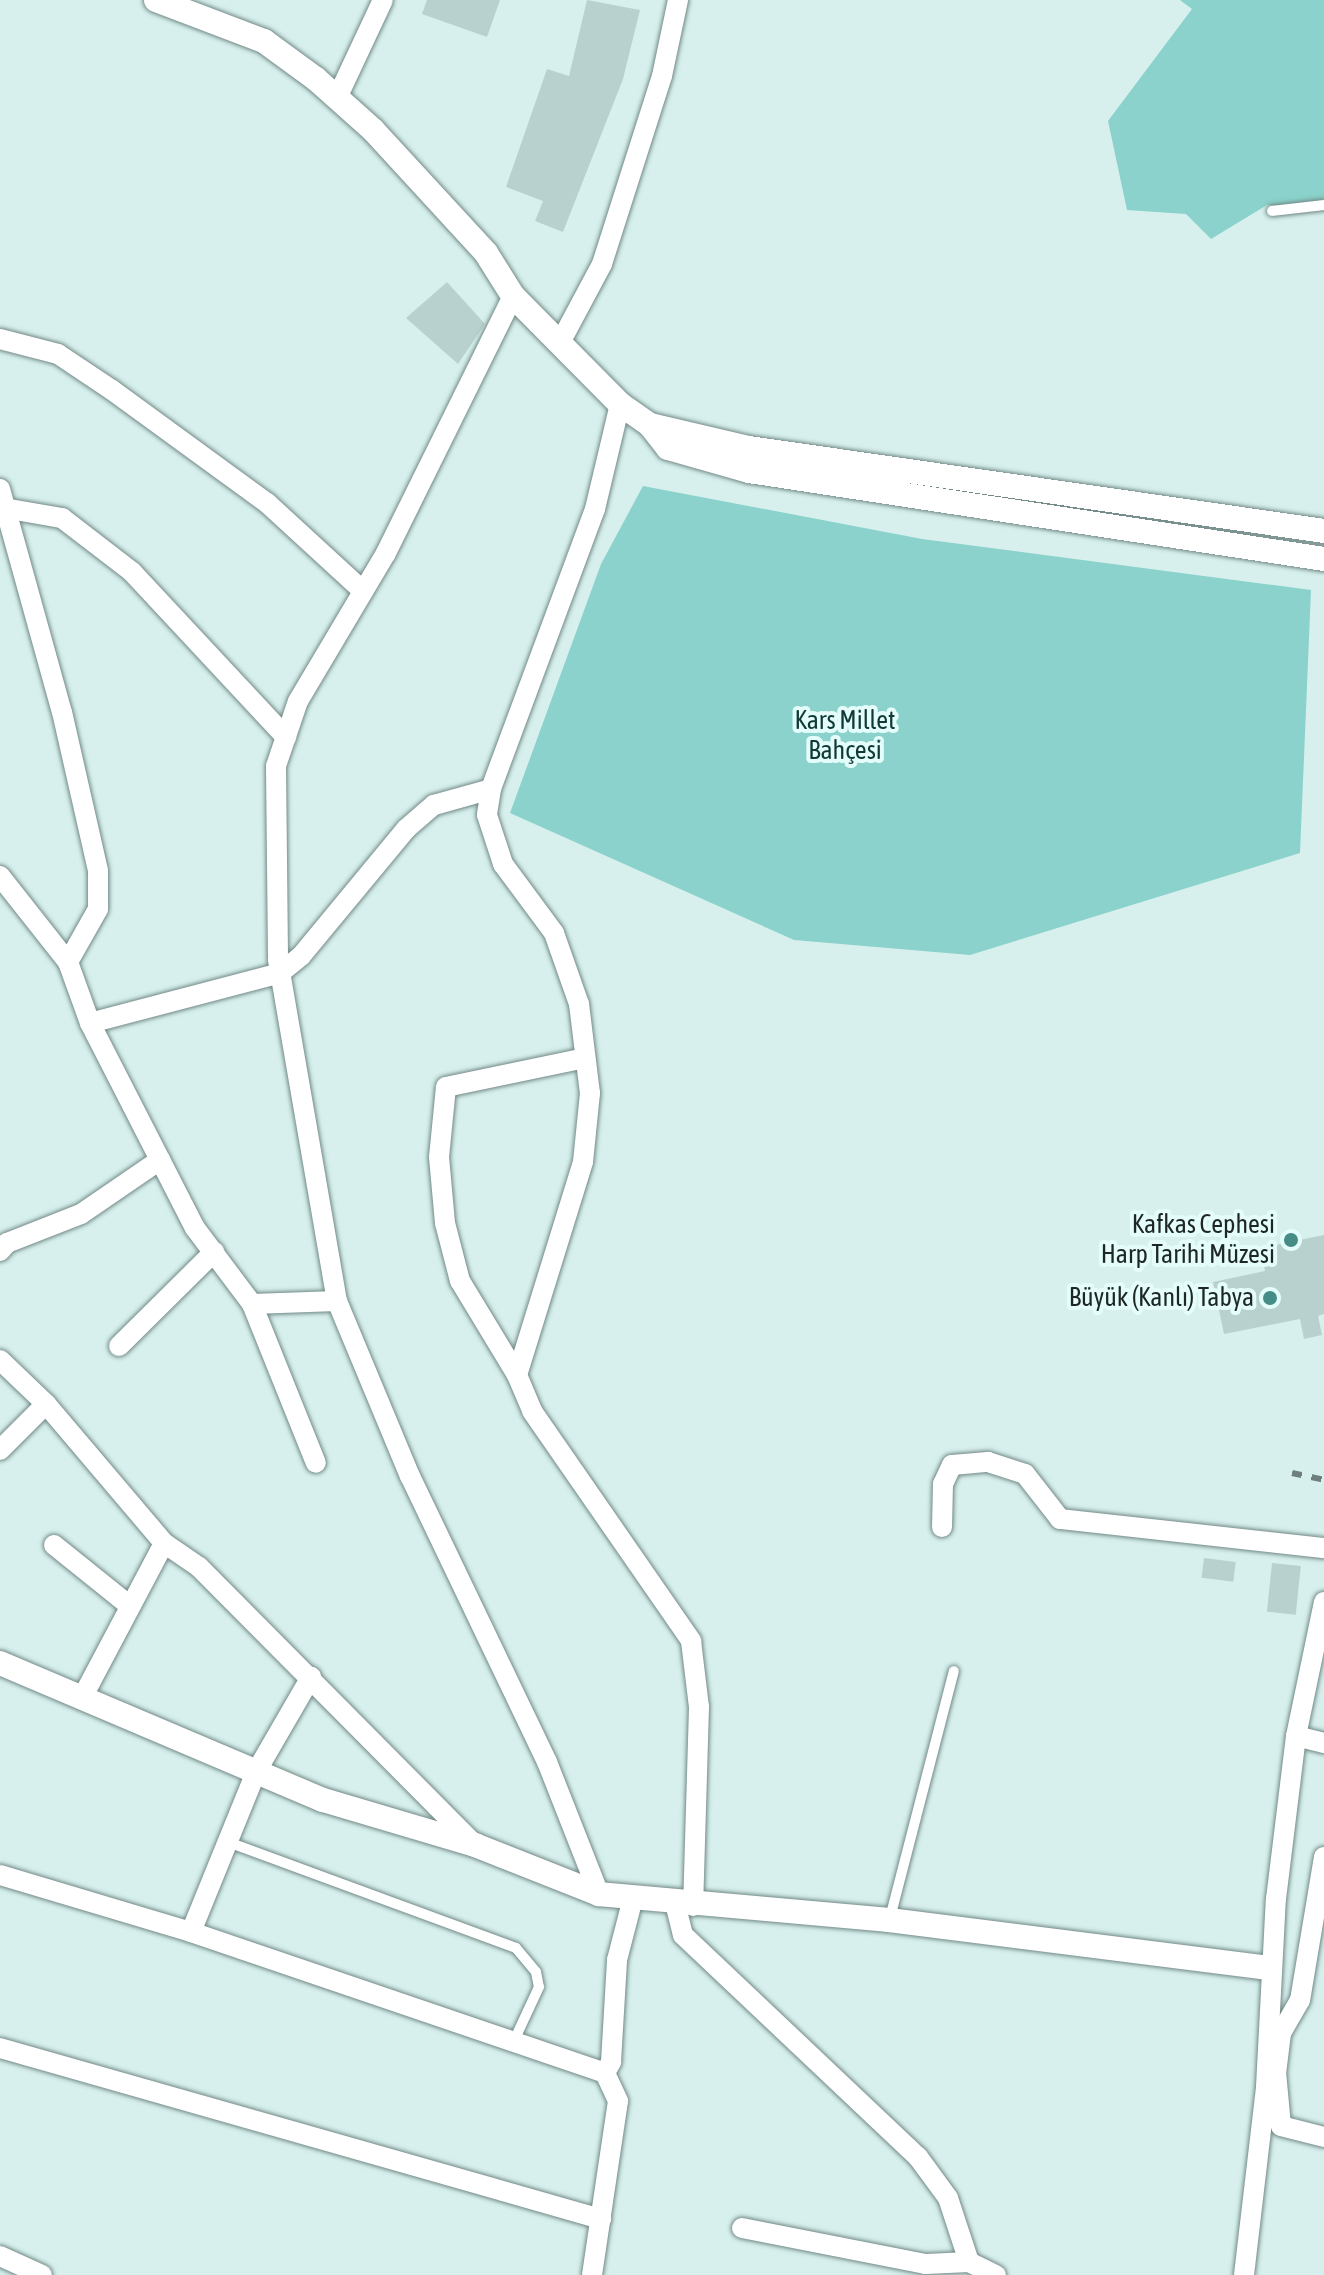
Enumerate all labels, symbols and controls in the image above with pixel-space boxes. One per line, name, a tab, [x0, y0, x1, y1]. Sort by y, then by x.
park label: Kars Millet Bahçesi	[795, 705, 895, 766]
place label: Kafkas Cephesi Harp Tarihi Müzesi	[1101, 1209, 1275, 1270]
marker: Kafkas Cephesi Harp Tarihi Müzesi	[1282, 1231, 1300, 1249]
place label: Büyük (Kanlı) Tabya	[1069, 1282, 1254, 1314]
marker: Büyük (Kanlı) Tabya	[1261, 1289, 1279, 1307]

